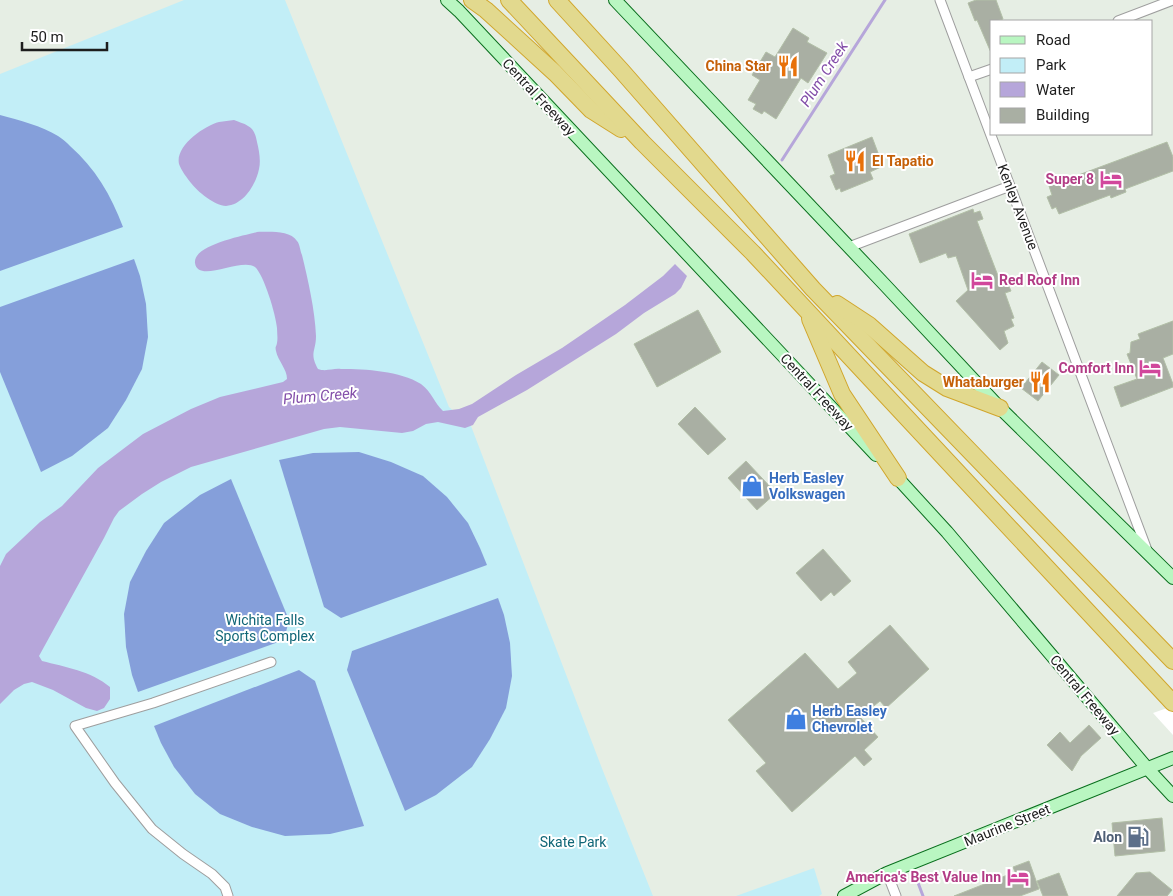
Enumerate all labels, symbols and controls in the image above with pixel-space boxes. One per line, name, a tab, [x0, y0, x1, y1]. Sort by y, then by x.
scale bar	[22, 20, 108, 52]
legend	[990, 20, 1153, 135]
text: 50 m	[30, 28, 64, 46]
text: Road	[1036, 31, 1070, 49]
water label: Plum Creek	[796, 37, 852, 110]
restaurant icon: China Star	[775, 53, 801, 79]
street label: Central Freeway	[499, 55, 579, 139]
text: Park	[1036, 56, 1067, 74]
place label: China Star	[705, 58, 771, 74]
text: Water	[1036, 81, 1075, 99]
text: Building	[1036, 106, 1090, 124]
restaurant icon: El Tapatio	[842, 148, 868, 174]
place label: El Tapatio	[872, 153, 934, 169]
street label: Kenley Avenue	[994, 162, 1042, 252]
hotel icon: Super 8	[1098, 166, 1124, 192]
place label: Super 8	[1045, 171, 1094, 187]
hotel icon: Red Roof Inn	[969, 267, 995, 293]
place label: Red Roof Inn	[999, 272, 1080, 288]
street label: Central Freeway	[777, 350, 857, 434]
hotel icon: Comfort Inn	[1137, 355, 1163, 381]
place label: Comfort Inn	[1058, 360, 1134, 376]
restaurant icon: Whataburger	[1027, 369, 1053, 395]
place label: Whataburger	[943, 374, 1024, 390]
water label: Plum Creek	[282, 384, 358, 408]
place label: Herb Easley Volkswagen	[769, 470, 845, 502]
shop icon: Herb Easley Volkswagen	[739, 473, 765, 499]
park label: Wichita Falls Sports Complex	[215, 612, 315, 644]
street label: Central Freeway	[1047, 652, 1123, 739]
place label: Herb Easley Chevrolet	[812, 703, 888, 735]
shop icon: Herb Easley Chevrolet	[783, 706, 809, 732]
street label: Maurine Street	[962, 800, 1053, 850]
fuel station icon: Alon	[1125, 824, 1151, 850]
place label: Alon	[1093, 829, 1122, 845]
park label: Skate Park	[540, 834, 607, 850]
hotel icon: America's Best Value Inn	[1005, 864, 1031, 890]
place label: America's Best Value Inn	[846, 869, 1001, 885]

